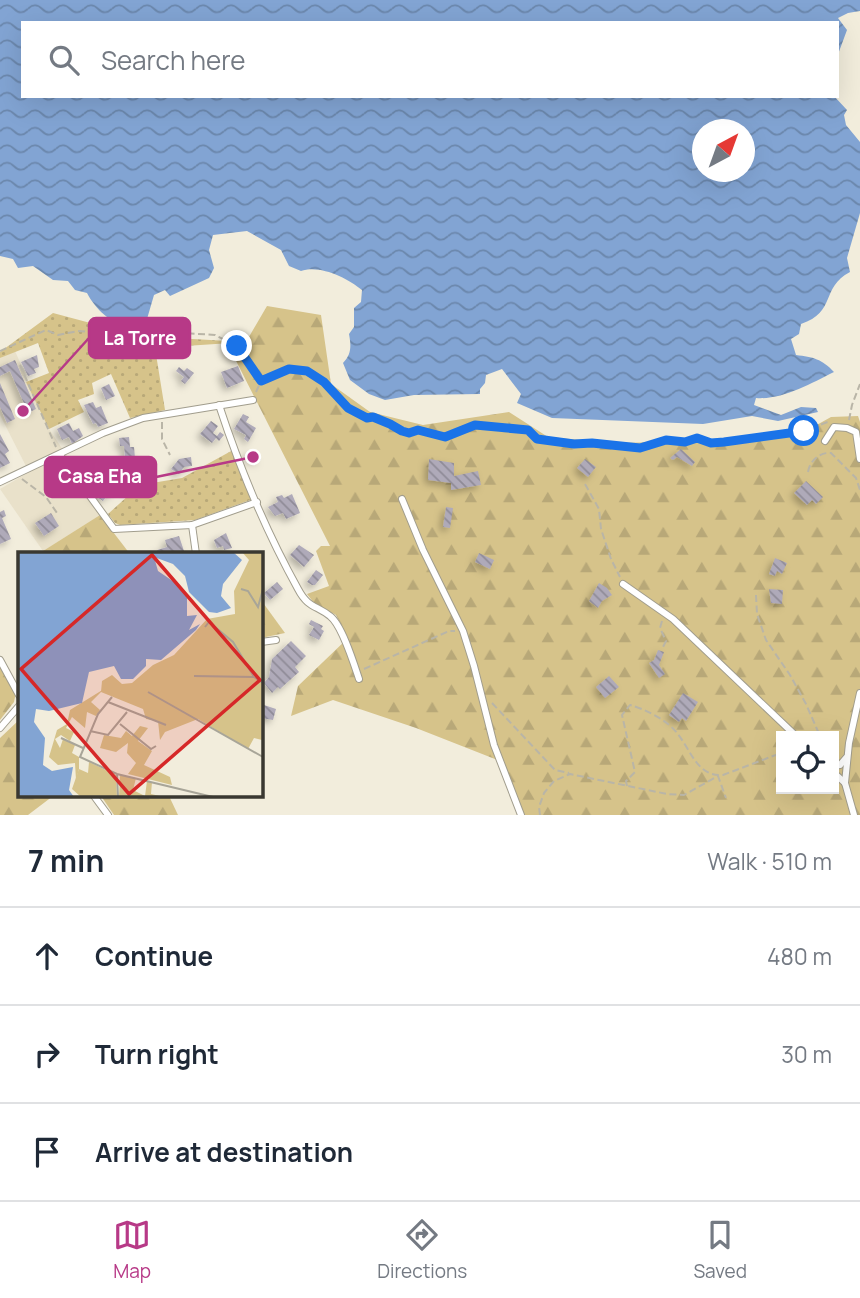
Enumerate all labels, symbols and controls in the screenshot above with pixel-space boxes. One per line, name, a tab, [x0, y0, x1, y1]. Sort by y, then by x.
search box	[21, 21, 839, 98]
icon: search	[45, 41, 83, 79]
text: Search here	[101, 42, 246, 78]
north arrow	[692, 119, 755, 182]
callout: La Torre	[89, 318, 190, 358]
text: La Torre	[103, 325, 177, 351]
route end	[221, 330, 252, 361]
route start	[788, 415, 819, 446]
callout: Casa Eha	[45, 457, 156, 497]
text: Casa Eha	[58, 463, 142, 489]
inset map	[18, 552, 262, 797]
map controls	[776, 731, 839, 794]
button: locate	[776, 731, 839, 794]
text: 7 min	[28, 840, 104, 881]
text: Walk · 510 m	[707, 845, 832, 877]
icon: ahead	[28, 937, 66, 975]
text: Continue	[95, 938, 213, 974]
text: 480 m	[767, 940, 832, 972]
icon: right	[28, 1035, 66, 1073]
text: Turn right	[95, 1036, 219, 1072]
text: 30 m	[781, 1038, 832, 1070]
icon: arrive	[28, 1133, 66, 1171]
text: Arrive at destination	[95, 1134, 353, 1170]
tab: Map	[113, 1216, 151, 1284]
tab: Directions	[377, 1216, 467, 1284]
tab: Saved	[693, 1216, 747, 1284]

